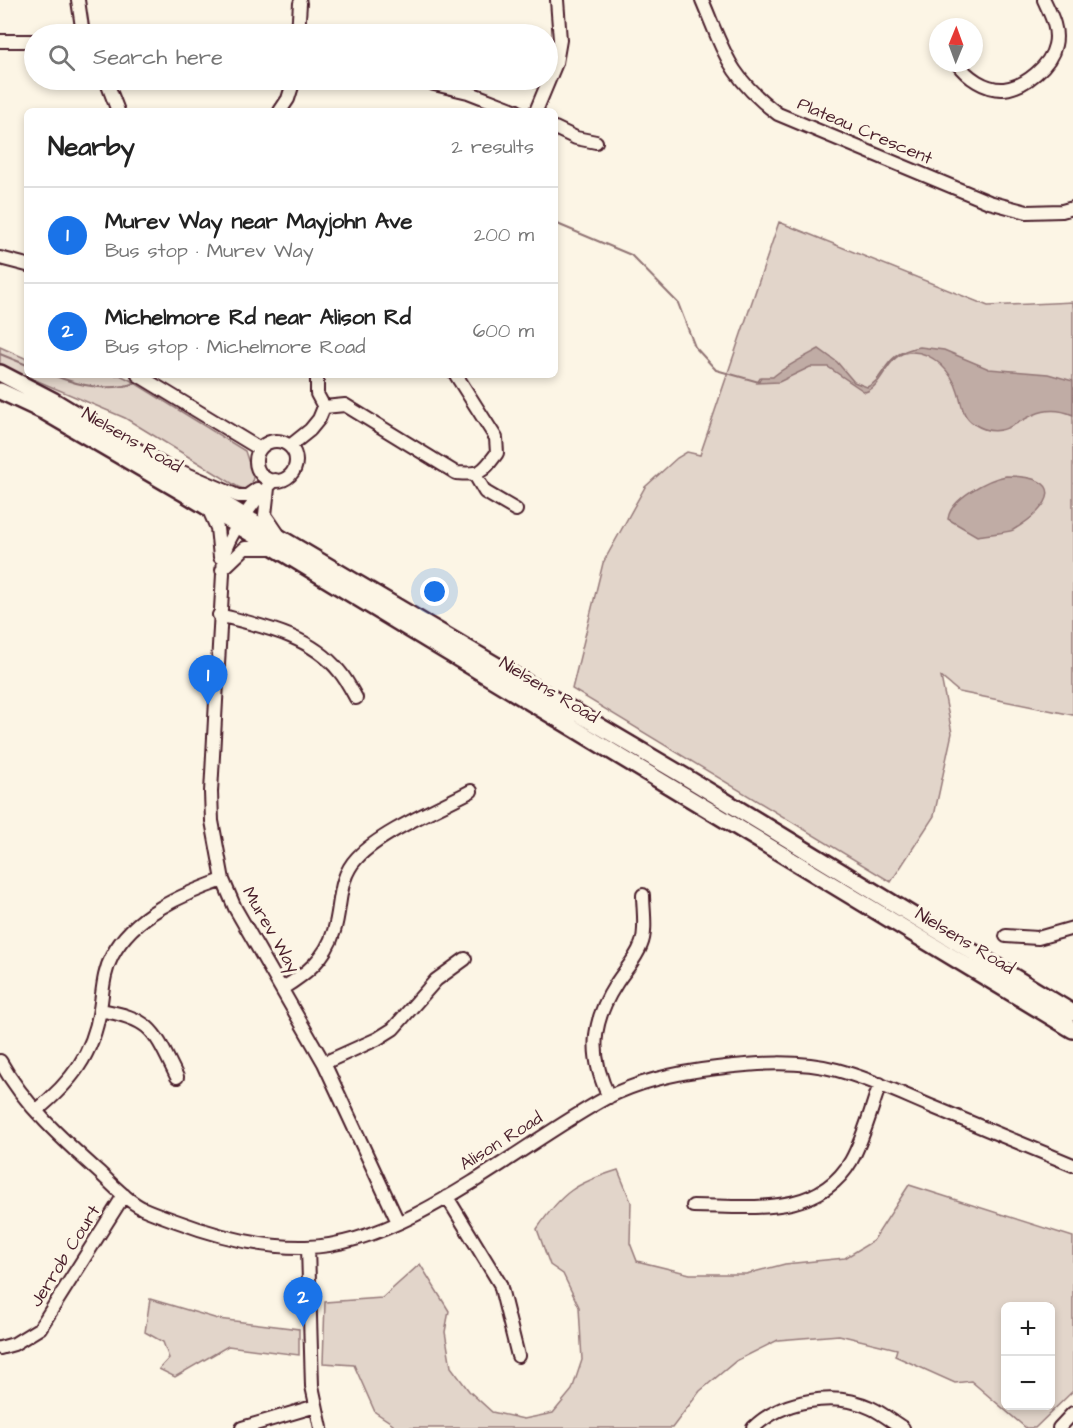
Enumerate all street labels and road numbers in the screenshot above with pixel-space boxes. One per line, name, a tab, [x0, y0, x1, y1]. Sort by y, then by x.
street label: Plateau Crescent	[793, 91, 937, 171]
street label: Nielsens Road	[77, 401, 187, 479]
street label: Nielsens Road	[495, 650, 603, 730]
street label: Murev Way	[235, 882, 306, 979]
street label: Nielsens Road	[911, 901, 1019, 981]
street label: Alison Road	[455, 1106, 547, 1176]
street label: Jerrob Court	[24, 1200, 107, 1312]

